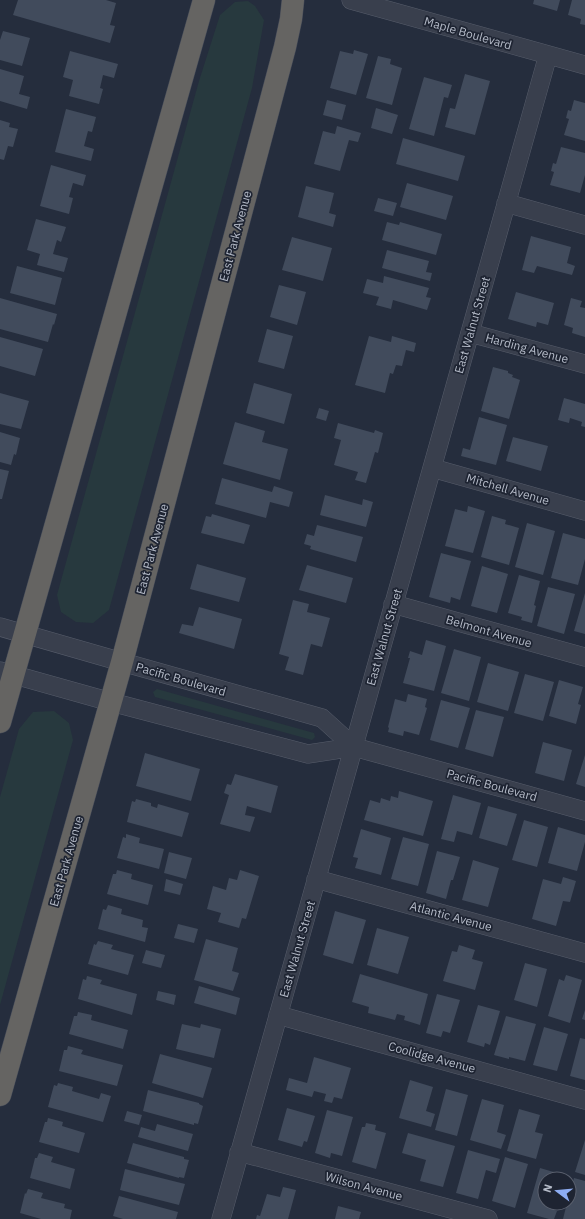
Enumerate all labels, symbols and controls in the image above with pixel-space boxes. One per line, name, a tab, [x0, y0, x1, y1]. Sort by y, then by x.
street label: Maple Boulevard	[422, 13, 514, 53]
street label: East Park Avenue	[216, 189, 254, 283]
street label: East Walnut Street	[451, 275, 493, 375]
street label: Harding Avenue	[484, 330, 570, 366]
street label: Mitchell Avenue	[465, 470, 552, 508]
street label: East Park Avenue	[133, 502, 171, 596]
street label: East Walnut Street	[363, 587, 405, 687]
street label: Belmont Avenue	[444, 612, 534, 651]
street label: Pacific Boulevard	[134, 659, 228, 699]
street label: Pacific Boulevard	[445, 766, 539, 804]
street label: East Park Avenue	[46, 814, 86, 908]
street label: Atlantic Avenue	[408, 898, 494, 934]
street label: East Walnut Street	[276, 899, 318, 999]
street label: Coolidge Avenue	[387, 1038, 478, 1076]
street label: Wilson Avenue	[324, 1168, 405, 1204]
north arrow	[537, 1171, 577, 1211]
text: N	[540, 1182, 555, 1194]

